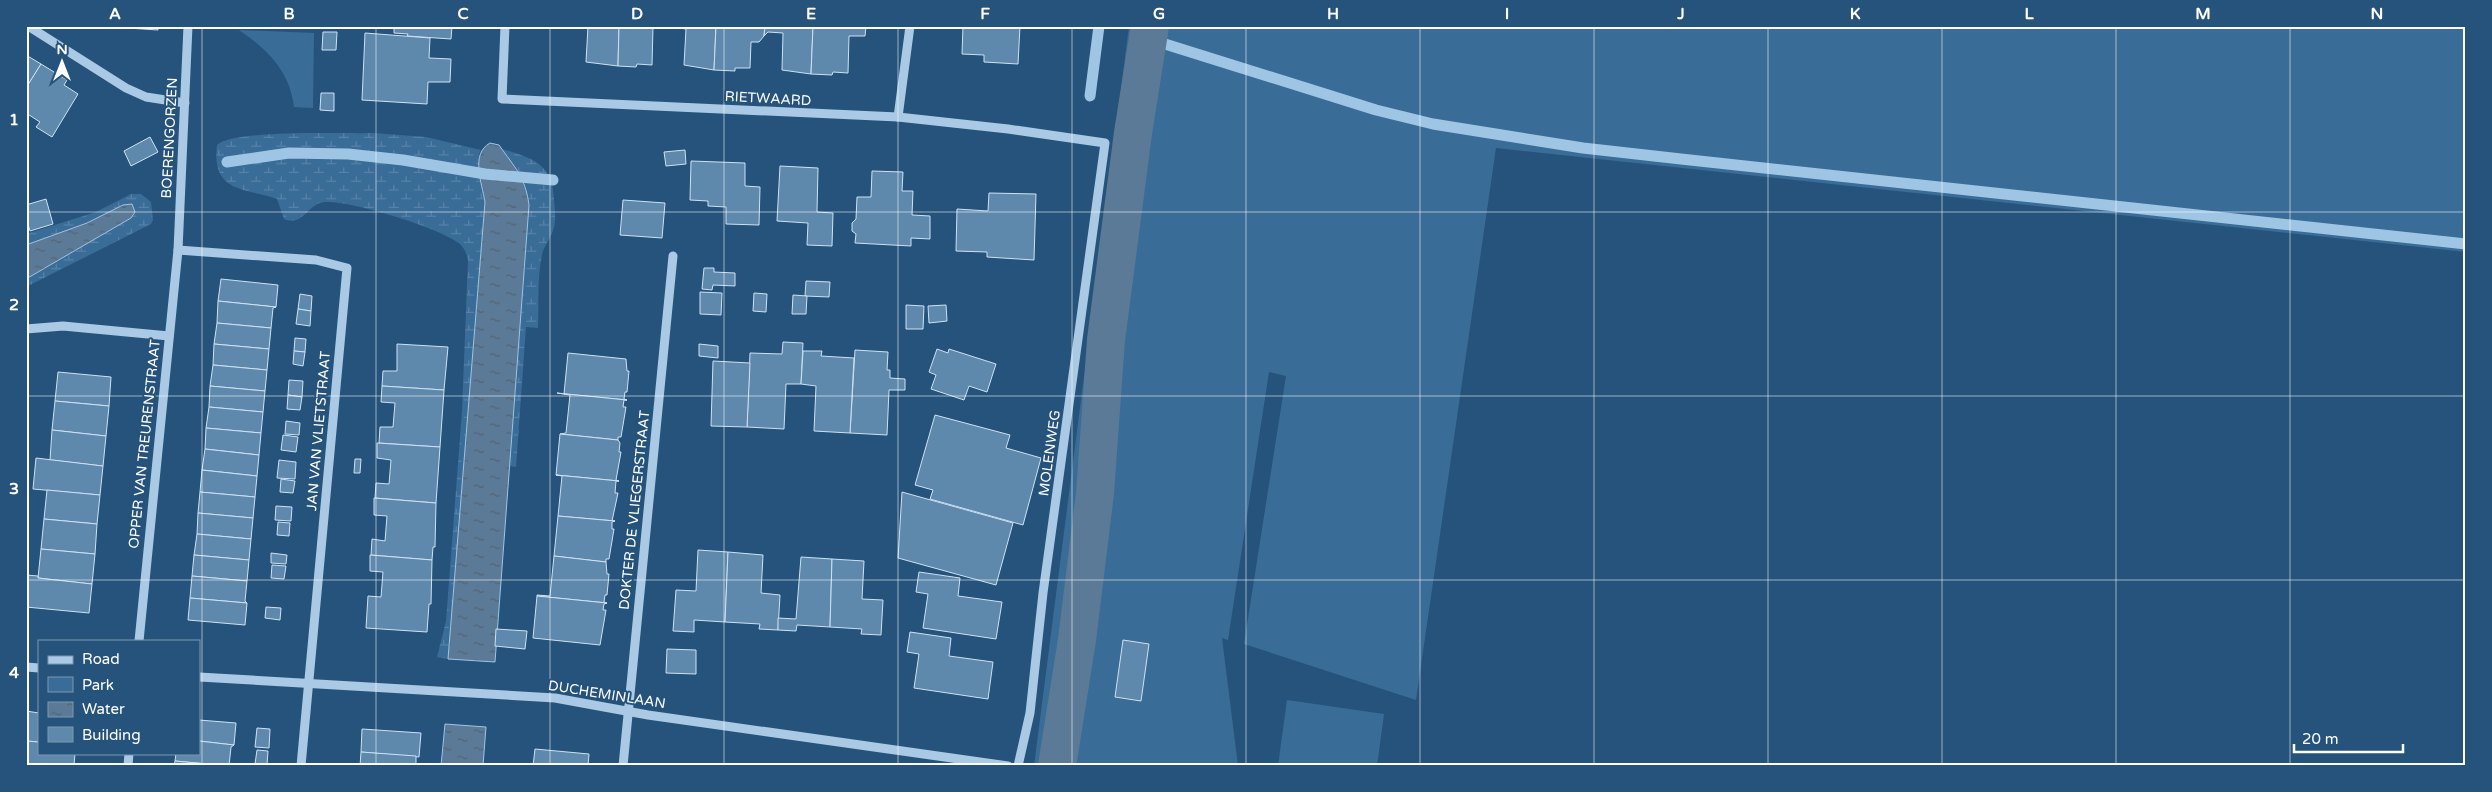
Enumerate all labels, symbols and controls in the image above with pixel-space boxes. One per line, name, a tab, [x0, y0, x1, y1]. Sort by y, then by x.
text: A	[109, 4, 121, 24]
text: B	[283, 4, 295, 24]
text: C	[457, 4, 469, 24]
text: D	[631, 4, 643, 24]
text: E	[806, 4, 816, 24]
text: F	[980, 4, 990, 24]
text: G	[1153, 4, 1165, 24]
text: H	[1327, 4, 1339, 24]
text: I	[1505, 4, 1509, 24]
text: J	[1676, 4, 1685, 24]
text: K	[1850, 4, 1861, 24]
text: L	[2024, 4, 2034, 24]
text: M	[2195, 4, 2211, 24]
text: N	[2371, 4, 2383, 24]
north arrow	[38, 38, 88, 88]
text: N	[56, 41, 68, 58]
street label: BOERENGORZEN	[158, 77, 181, 199]
street label: RIETWAARD	[724, 88, 812, 109]
text: 1	[9, 110, 19, 130]
text: 2	[9, 295, 19, 315]
street label: OPPER VAN TREURENSTRAAT	[125, 338, 164, 549]
street label: JAN VAN VLIETSTRAAT	[303, 350, 334, 512]
street label: DOKTER DE VLIEGERSTRAAT	[616, 409, 653, 611]
street label: MOLENWEG	[1035, 409, 1064, 497]
text: 3	[9, 479, 19, 499]
legend	[38, 640, 200, 754]
text: Road	[82, 650, 120, 668]
text: 4	[9, 663, 19, 683]
text: Park	[82, 676, 114, 694]
street label: DUCHEMINLAAN	[547, 677, 667, 712]
text: Water	[82, 700, 125, 718]
scale bar	[2294, 722, 2403, 754]
text: Building	[82, 726, 141, 744]
text: 20 m	[2302, 730, 2339, 748]

